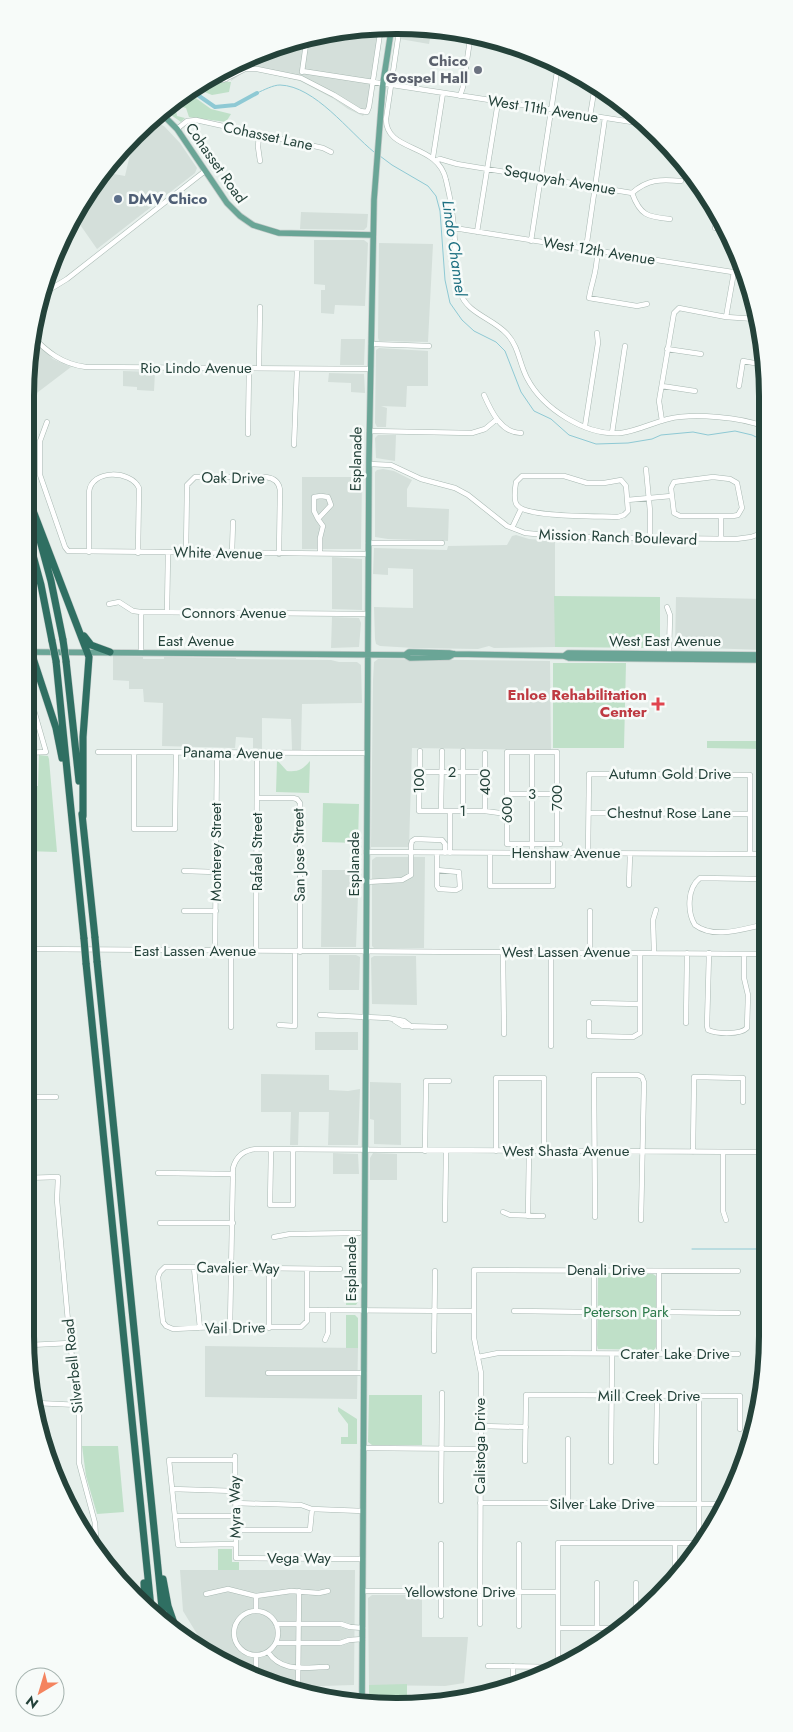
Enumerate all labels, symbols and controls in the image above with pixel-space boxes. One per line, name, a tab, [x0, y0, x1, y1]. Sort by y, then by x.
place label: Chico Gospel Hall	[386, 50, 468, 89]
marker: Chico Gospel Hall	[472, 64, 484, 76]
street label: West 11th Avenue	[486, 89, 600, 129]
street label: Cohasset Lane	[221, 116, 315, 156]
street label: Cohasset Road	[180, 118, 252, 208]
street label: Sequoyah Avenue	[502, 159, 618, 201]
place label: DMV Chico	[128, 188, 207, 210]
marker: DMV Chico	[112, 193, 124, 205]
water label: Lindo Channel	[436, 199, 473, 299]
street label: West 12th Avenue	[541, 231, 657, 271]
street label: Rio Lindo Avenue	[140, 357, 252, 379]
street label: Esplanade	[344, 426, 368, 492]
street label: Oak Drive	[201, 466, 265, 490]
street label: Mission Ranch Boulevard	[538, 523, 698, 551]
street label: White Avenue	[173, 541, 263, 565]
street label: Connors Avenue	[182, 602, 287, 624]
street label: East Avenue	[158, 630, 234, 652]
street label: West East Avenue	[609, 630, 721, 652]
place label: Enloe Rehabilitation Center	[508, 684, 648, 723]
marker: Enloe Rehabilitation Center	[651, 697, 665, 711]
street label: Panama Avenue	[183, 741, 284, 765]
street label: 2	[448, 761, 456, 783]
street label: Autumn Gold Drive	[609, 763, 732, 785]
street label: 100	[408, 769, 430, 793]
street label: 400	[474, 769, 496, 795]
street label: 3	[528, 783, 536, 805]
street label: 700	[546, 785, 568, 811]
street label: 600	[496, 797, 518, 823]
street label: 1	[460, 800, 466, 822]
street label: Monterey Street	[205, 802, 227, 901]
street label: Chestnut Rose Lane	[607, 802, 731, 824]
street label: San Jose Street	[287, 808, 311, 902]
street label: Rafael Street	[246, 812, 268, 891]
street label: Esplanade	[343, 831, 365, 896]
street label: Henshaw Avenue	[512, 842, 621, 864]
street label: East Lassen Avenue	[134, 940, 257, 962]
street label: West Lassen Avenue	[502, 941, 630, 963]
street label: West Shasta Avenue	[503, 1140, 630, 1162]
street label: Esplanade	[340, 1236, 362, 1301]
street label: Cavalier Way	[196, 1256, 280, 1280]
street label: Denali Drive	[567, 1259, 645, 1281]
park label: Peterson Park	[583, 1301, 669, 1323]
street label: Vail Drive	[204, 1316, 266, 1340]
street label: Silverbell Road	[57, 1318, 89, 1414]
street label: Crater Lake Drive	[620, 1343, 730, 1365]
street label: Mill Creek Drive	[598, 1385, 701, 1407]
street label: Calistoga Drive	[469, 1398, 491, 1494]
street label: Myra Way	[223, 1475, 247, 1539]
street label: Silver Lake Drive	[549, 1493, 655, 1515]
street label: Vega Way	[267, 1547, 331, 1569]
street label: Yellowstone Drive	[405, 1581, 516, 1603]
north arrow	[15, 1667, 65, 1717]
text: N	[21, 1691, 43, 1714]

